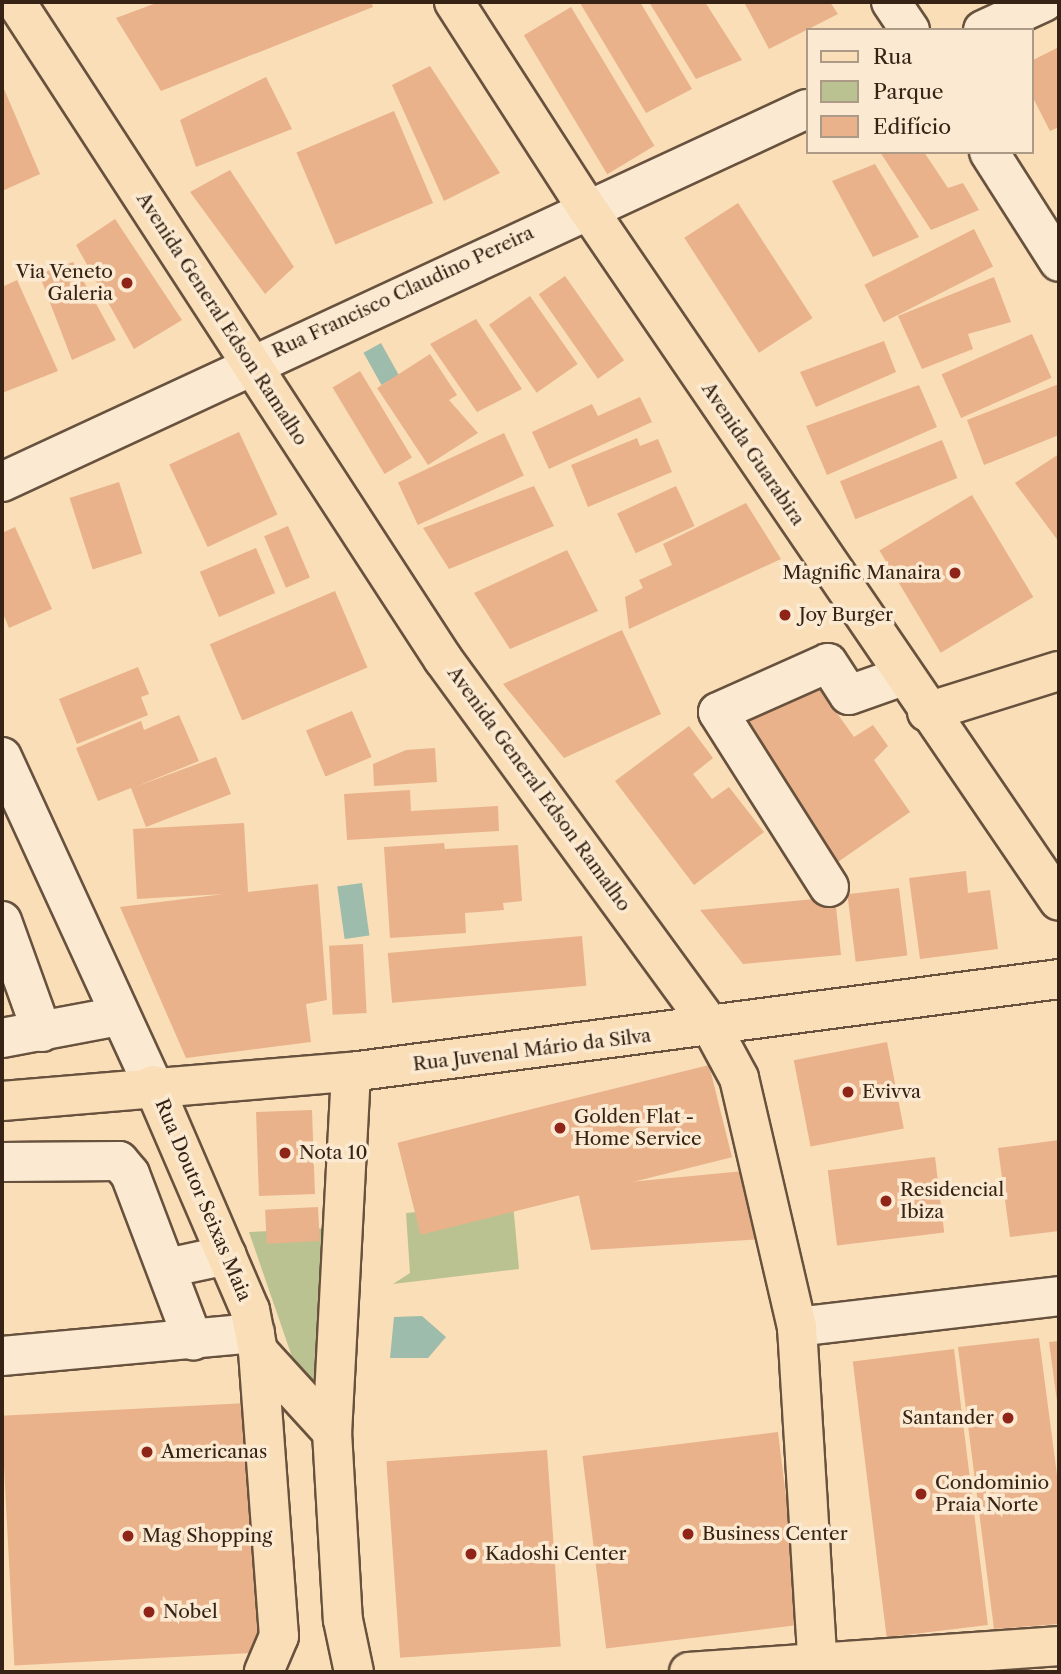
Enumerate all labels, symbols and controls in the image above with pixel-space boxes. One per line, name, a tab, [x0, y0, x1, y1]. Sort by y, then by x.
legend	[806, 28, 1033, 154]
text: Rua	[873, 44, 912, 69]
text: Parque	[873, 79, 944, 104]
text: Edifício	[873, 114, 951, 139]
street label: Avenida General Edson Ramalho	[132, 188, 312, 450]
street label: Rua Francisco Claudino Pereira	[268, 221, 538, 363]
place label: Via Veneto Galeria	[15, 261, 113, 305]
marker: Via Veneto Galeria	[119, 275, 135, 291]
street label: Avenida Guarabira	[697, 378, 809, 530]
place label: Magnific Manaira	[783, 562, 941, 584]
marker: Magnific Manaira	[947, 565, 963, 581]
place label: Joy Burger	[799, 604, 894, 626]
marker: Joy Burger	[777, 607, 793, 623]
street label: Avenida General Edson Ramalho	[442, 662, 636, 916]
street label: Rua Juvenal Mário da Silva	[411, 1024, 653, 1076]
place label: Evivva	[862, 1081, 921, 1103]
marker: Evivva	[840, 1084, 856, 1100]
street label: Rua Doutor Seixas Maia	[150, 1095, 256, 1305]
place label: Golden Flat - Home Service	[574, 1106, 702, 1150]
marker: Golden Flat - Home Service	[552, 1120, 568, 1136]
place label: Nota 10	[299, 1142, 368, 1164]
marker: Nota 10	[277, 1145, 293, 1161]
place label: Residencial Ibiza	[900, 1179, 1004, 1223]
marker: Residencial Ibiza	[878, 1193, 894, 1209]
place label: Santander	[902, 1407, 994, 1429]
marker: Santander	[1000, 1410, 1016, 1426]
place label: Americanas	[161, 1441, 267, 1463]
marker: Americanas	[139, 1444, 155, 1460]
place label: Condominio Praia Norte	[935, 1472, 1049, 1516]
marker: Condominio Praia Norte	[913, 1486, 929, 1502]
place label: Business Center	[702, 1523, 848, 1545]
place label: Mag Shopping	[142, 1525, 272, 1547]
marker: Business Center	[680, 1526, 696, 1542]
marker: Mag Shopping	[120, 1528, 136, 1544]
place label: Kadoshi Center	[485, 1543, 627, 1565]
marker: Kadoshi Center	[463, 1546, 479, 1562]
place label: Nobel	[163, 1601, 218, 1623]
marker: Nobel	[141, 1604, 157, 1620]

